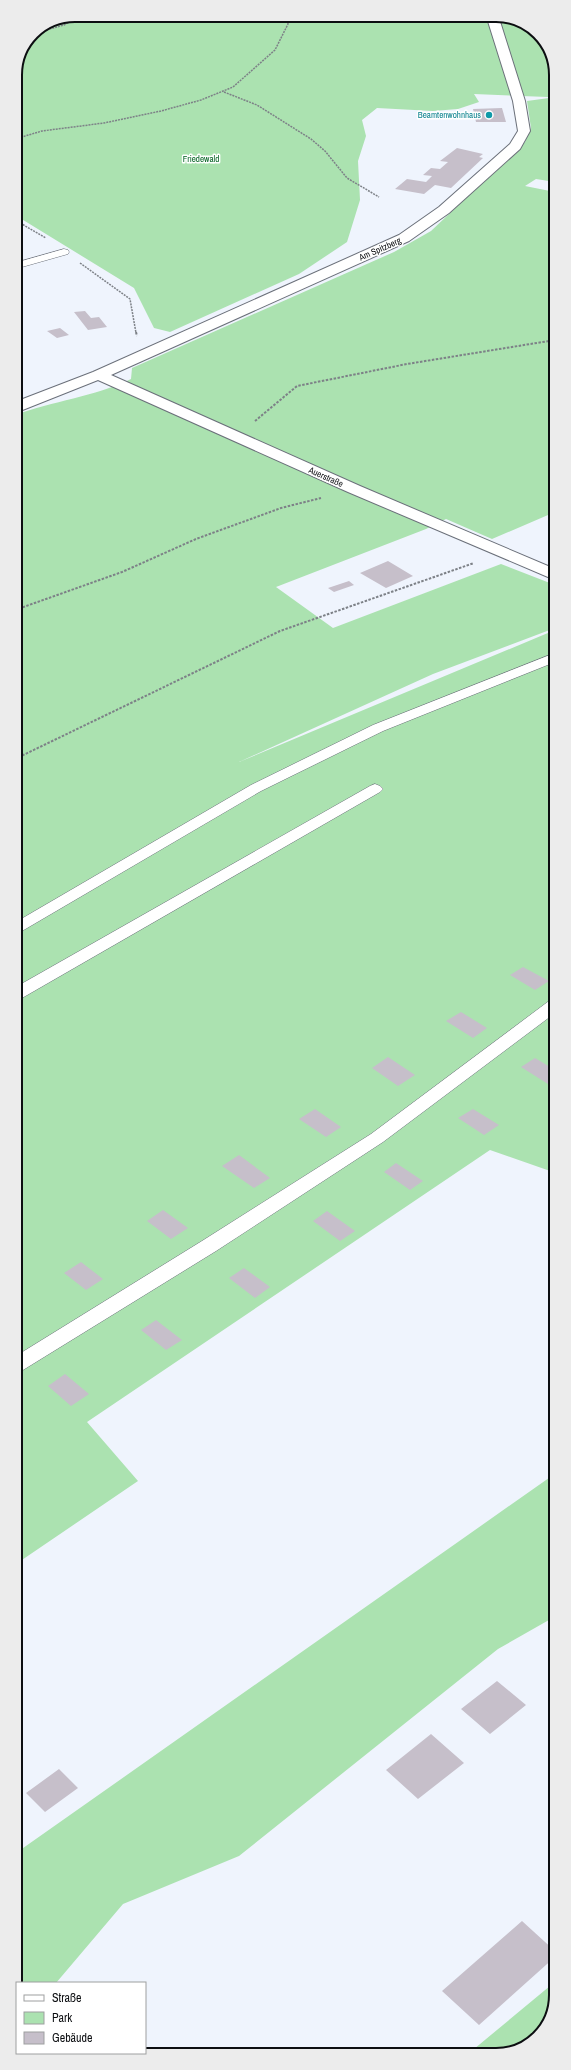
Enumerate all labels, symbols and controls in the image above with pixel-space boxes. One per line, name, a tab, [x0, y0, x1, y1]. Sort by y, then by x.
place label: Beamtenwohnhaus	[418, 109, 481, 121]
marker: Beamtenwohnhaus	[484, 110, 494, 120]
park label: Friedewald	[183, 153, 219, 165]
street label: Am Spitzberg	[356, 234, 404, 264]
street label: Auerstraße	[306, 464, 345, 490]
legend	[16, 1982, 146, 2054]
text: Straße	[52, 1990, 82, 2006]
text: Park	[52, 2010, 72, 2026]
text: Gebäude	[52, 2030, 93, 2046]

